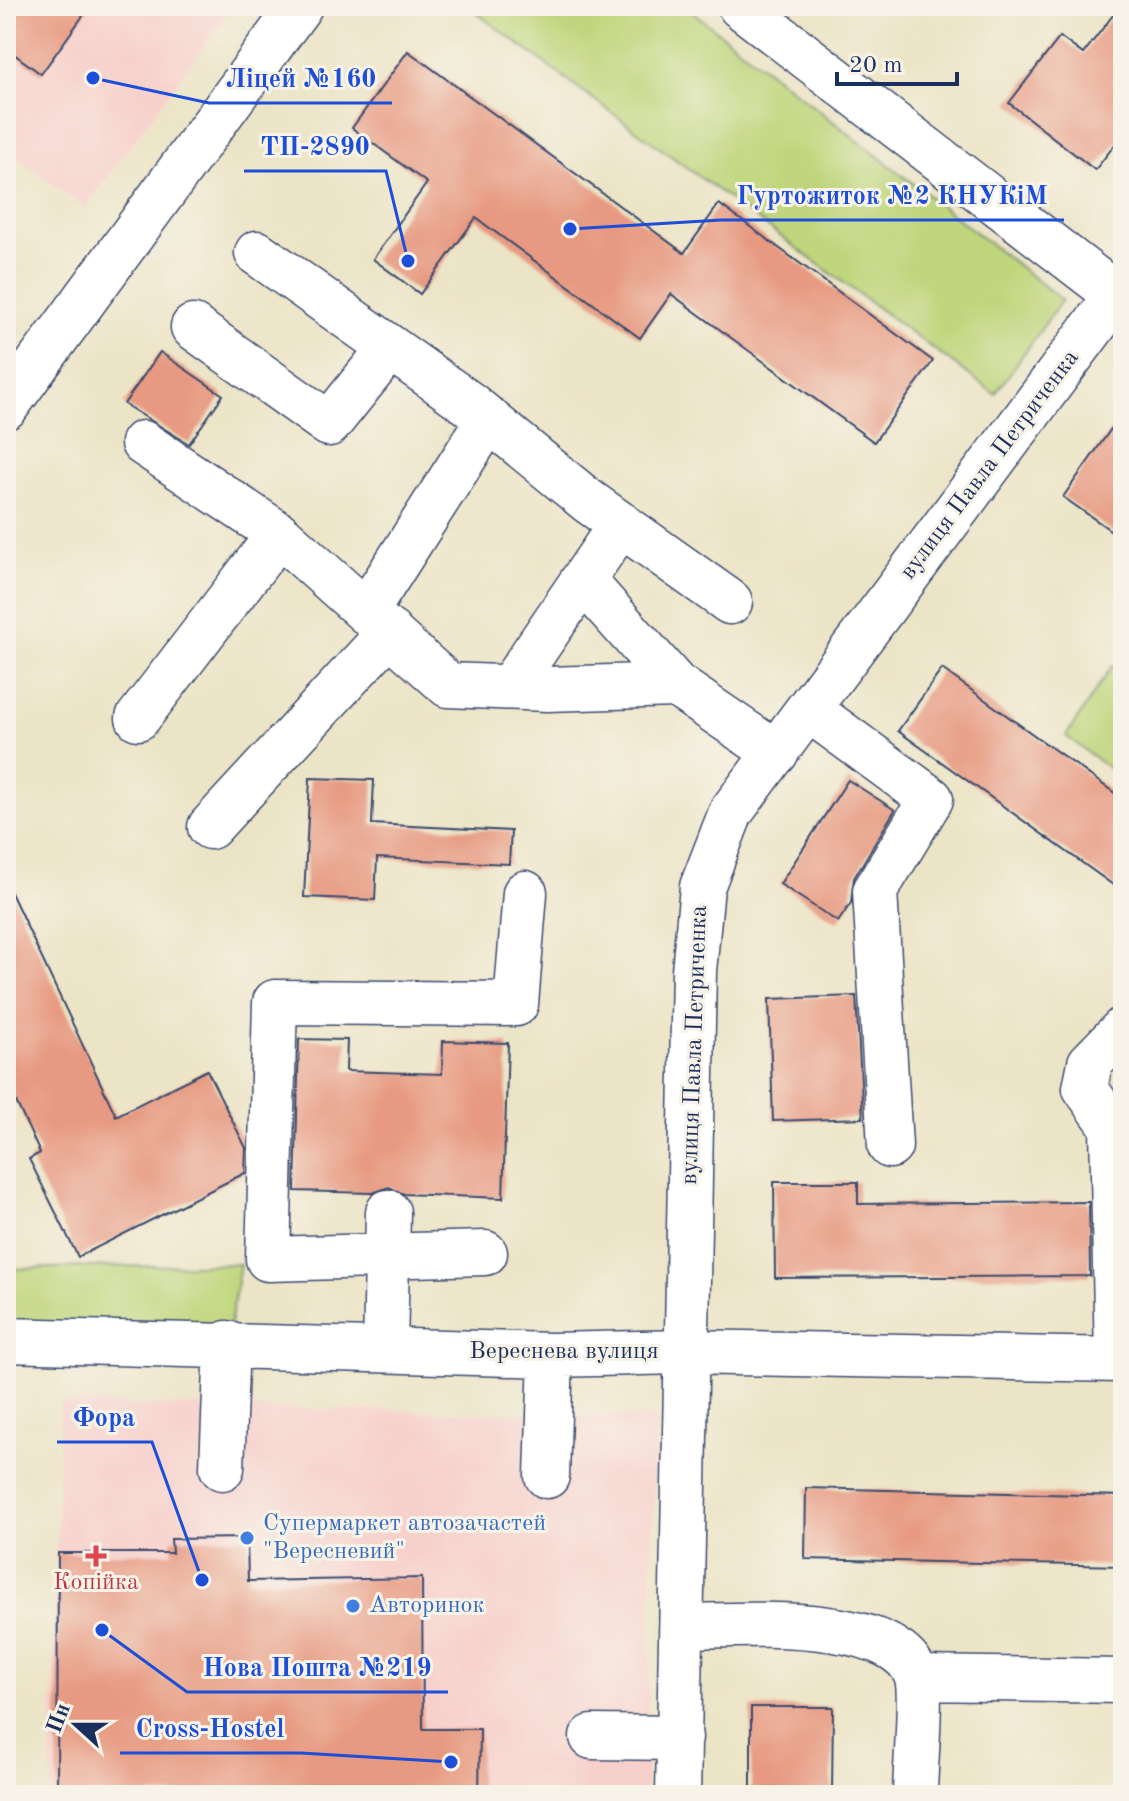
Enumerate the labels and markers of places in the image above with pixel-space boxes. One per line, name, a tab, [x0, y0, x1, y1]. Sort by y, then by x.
callout: Ліцей №160	[209, 53, 392, 103]
callout: ТП-2890	[244, 121, 386, 171]
callout: Гуртожиток №2 КНУКіМ	[721, 170, 1064, 220]
callout: Фора	[57, 1392, 152, 1442]
place label: Супермаркет автозачастей "Вересневий"	[263, 1512, 546, 1564]
marker: Супермаркет автозачастей "Вересневий"	[238, 1529, 256, 1547]
marker: Копійка	[87, 1547, 105, 1565]
place label: Копійка	[53, 1571, 139, 1595]
place label: Авторинок	[369, 1594, 485, 1618]
marker: Авторинок	[344, 1597, 362, 1615]
callout: Нова Пошта №219	[187, 1642, 448, 1692]
callout: Cross-Hostel	[120, 1703, 301, 1753]

